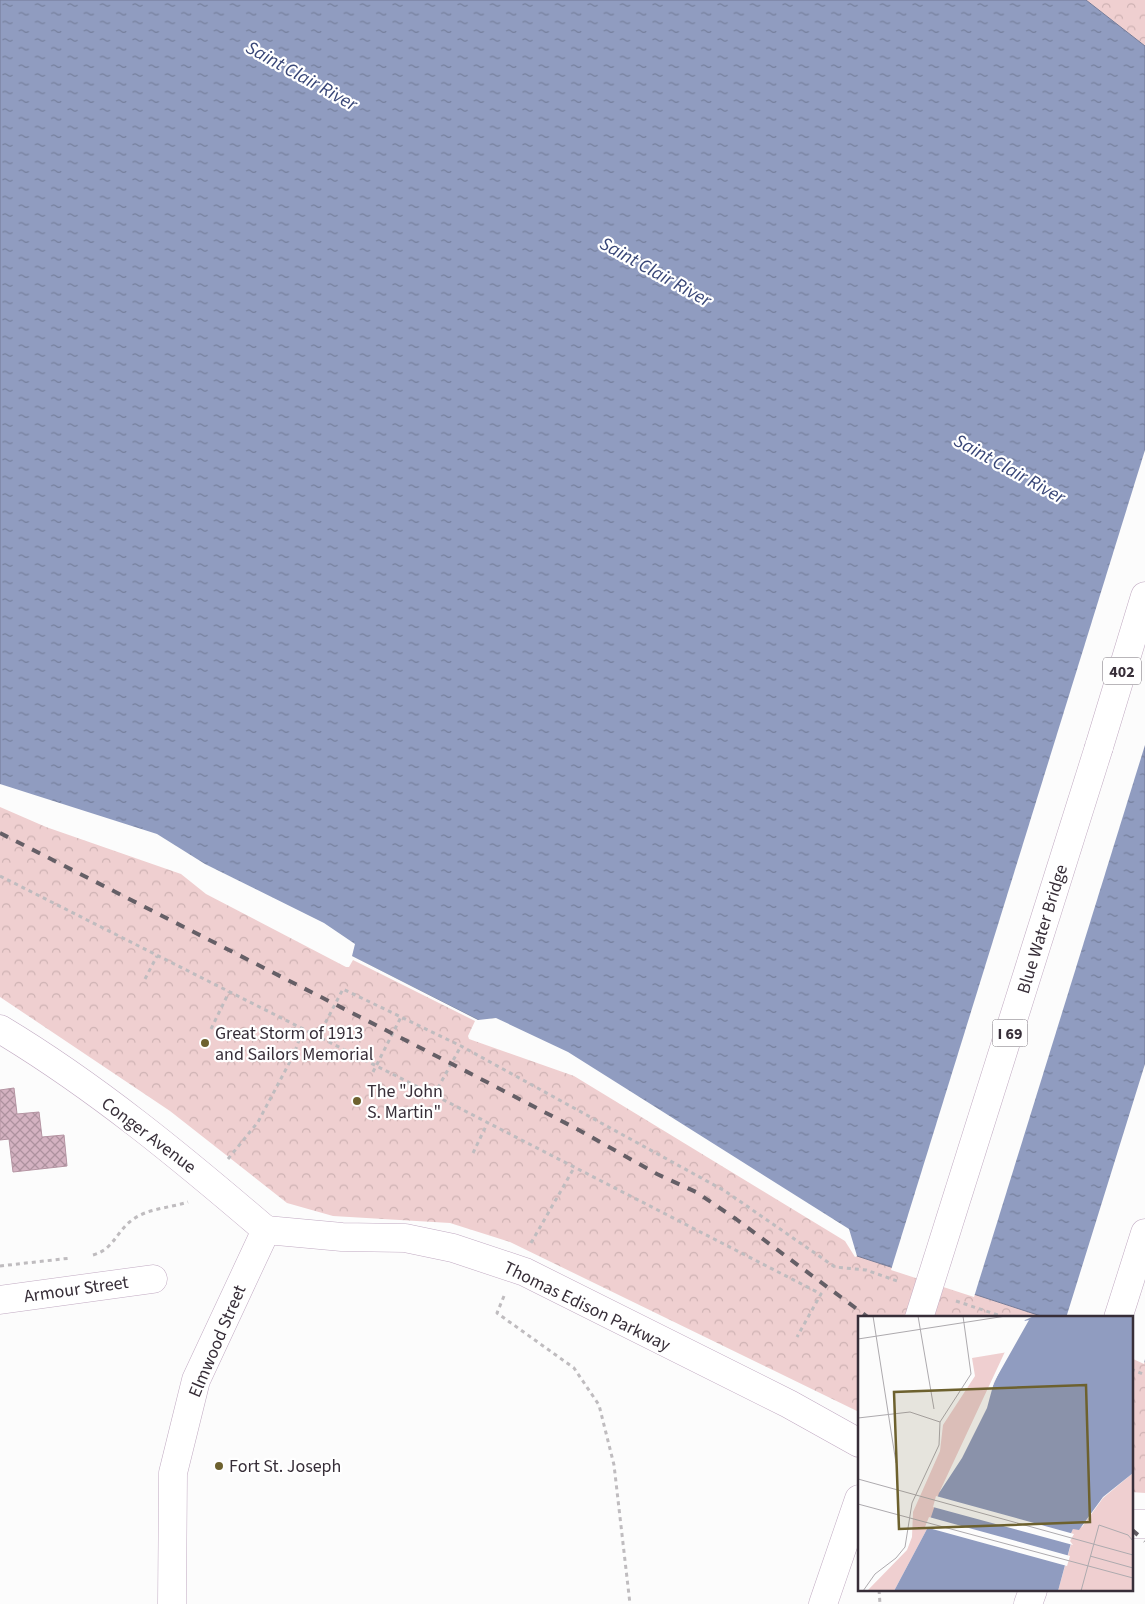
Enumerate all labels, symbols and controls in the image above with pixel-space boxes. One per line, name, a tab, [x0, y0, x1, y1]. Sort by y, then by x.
water label: Saint Clair River	[241, 35, 363, 119]
water label: Saint Clair River	[595, 231, 717, 315]
water label: Saint Clair River	[949, 428, 1071, 512]
road number: 402	[1103, 658, 1141, 684]
street label: Blue Water Bridge	[1011, 861, 1074, 997]
road number: I 69	[992, 1020, 1028, 1046]
place label: Great Storm of 1913 and Sailors Memorial	[215, 1021, 373, 1067]
marker: Great Storm of 1913 and Sailors Memorial	[199, 1037, 211, 1049]
place label: The "John S. Martin"	[367, 1079, 443, 1125]
street label: Conger Avenue	[96, 1091, 201, 1179]
marker: The "John S. Martin"	[351, 1095, 363, 1107]
street label: Thomas Edison Parkway	[499, 1255, 675, 1358]
street label: Armour Street	[22, 1270, 130, 1309]
street label: Elmwood Street	[182, 1281, 252, 1401]
inset map	[858, 1316, 1132, 1592]
place label: Fort St. Joseph	[229, 1454, 341, 1479]
marker: Fort St. Joseph	[213, 1460, 225, 1472]

